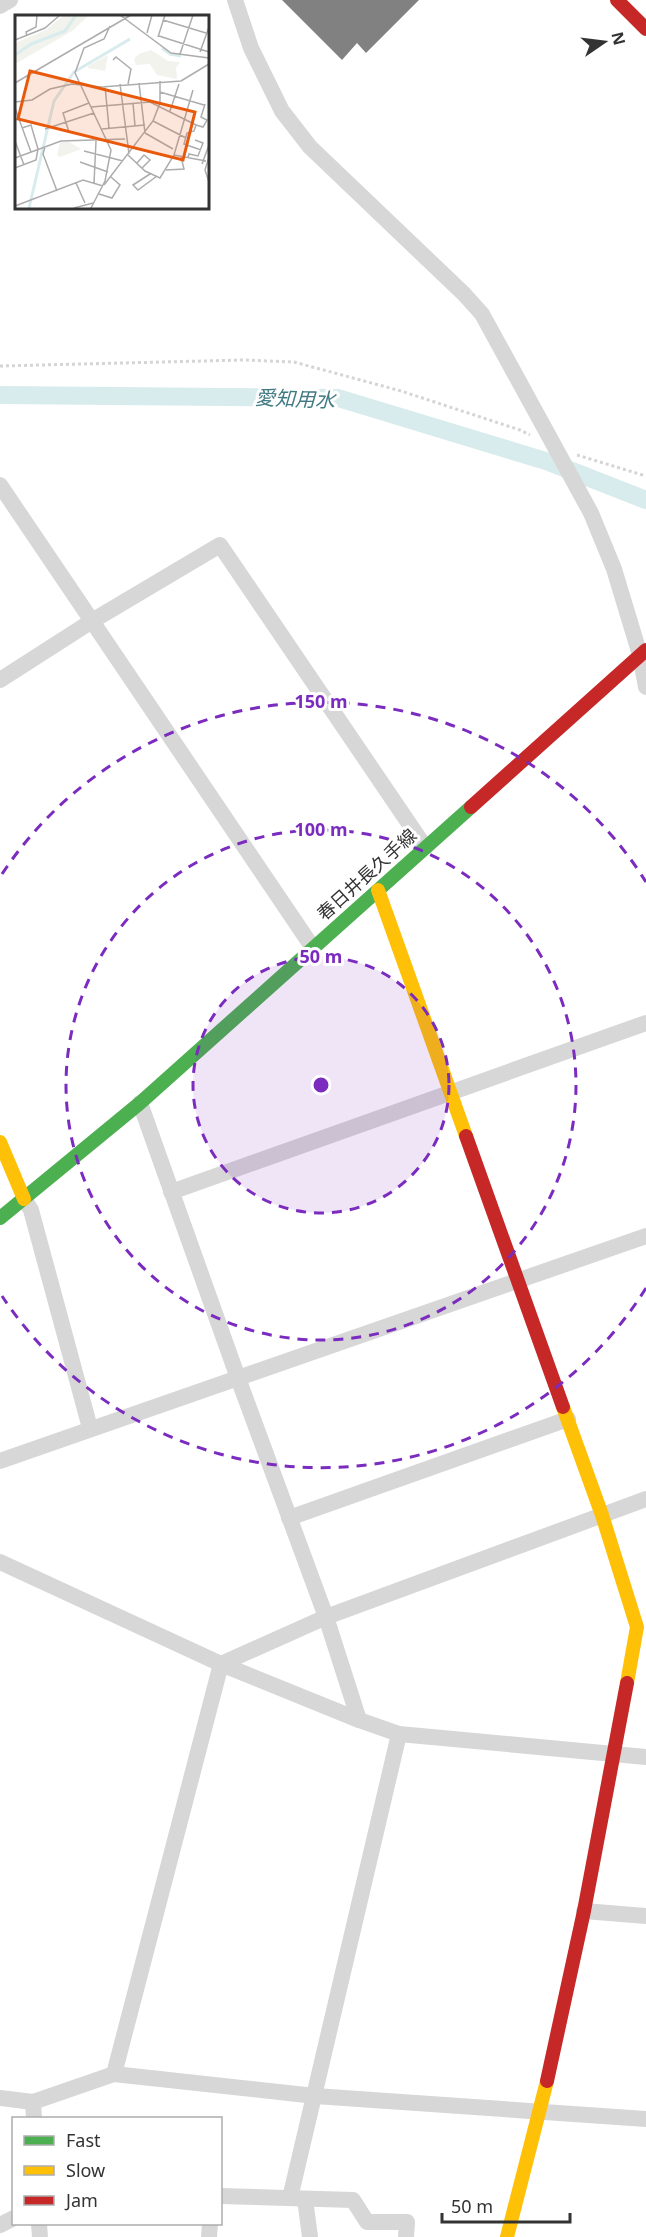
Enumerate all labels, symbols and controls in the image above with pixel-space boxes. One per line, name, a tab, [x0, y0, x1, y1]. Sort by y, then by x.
north arrow	[574, 12, 634, 72]
inset map	[15, 15, 208, 208]
text: N	[606, 29, 631, 47]
water label: 愛知用水	[255, 384, 337, 413]
text: 150 m	[294, 689, 348, 713]
text: 100 m	[294, 817, 348, 841]
street label: 春日井長久手線	[311, 823, 421, 925]
text: 50 m	[300, 944, 342, 968]
centre of rings	[311, 1075, 331, 1095]
legend	[12, 2117, 222, 2225]
text: Fast	[66, 2128, 101, 2152]
text: Slow	[66, 2158, 105, 2182]
scale bar	[442, 2186, 570, 2224]
text: Jam	[64, 2188, 98, 2212]
text: 50 m	[451, 2194, 493, 2218]

